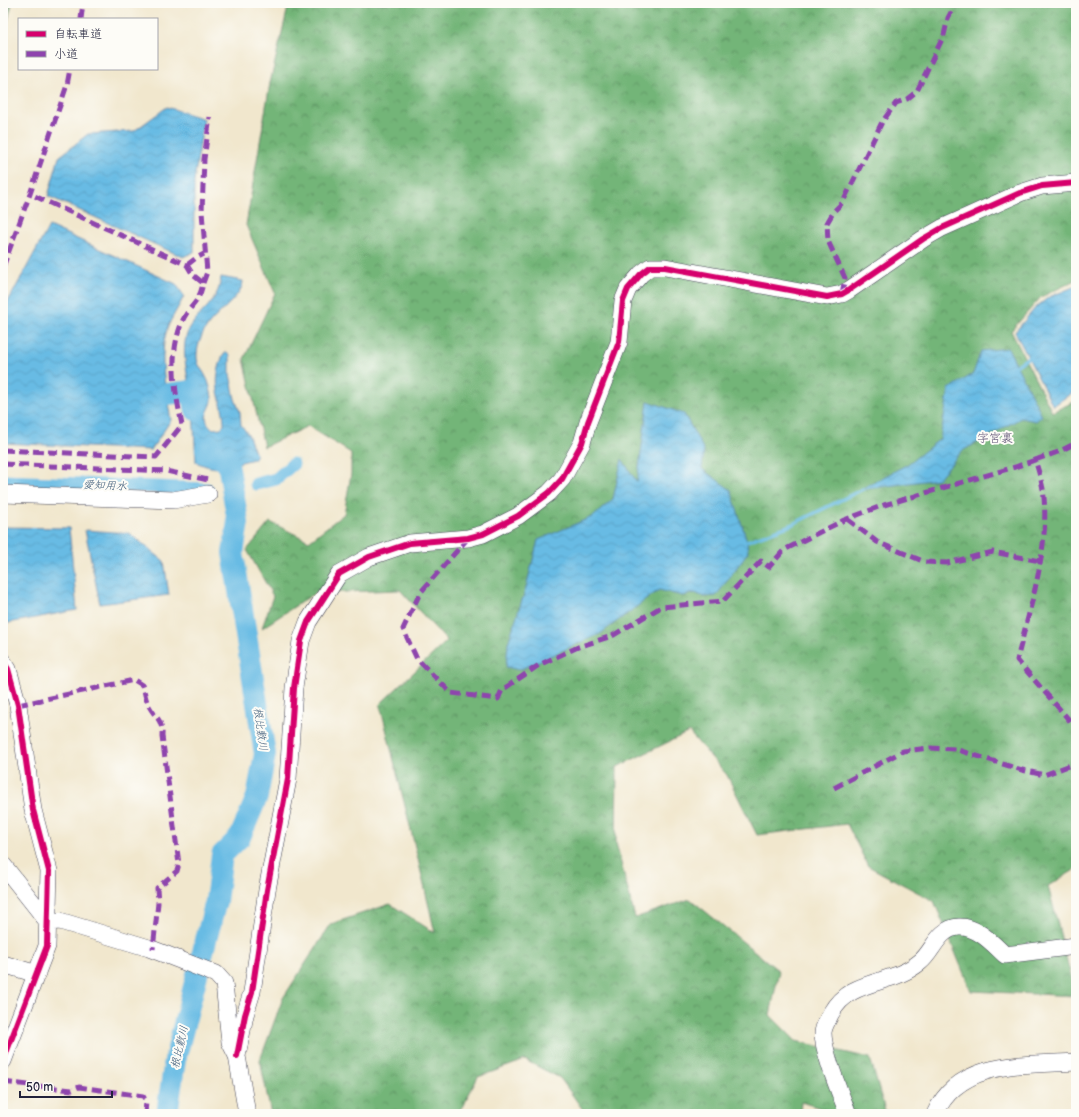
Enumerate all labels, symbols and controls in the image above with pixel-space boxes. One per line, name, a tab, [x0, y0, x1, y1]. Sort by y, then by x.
legend	[18, 18, 158, 70]
text: 自転車道	[54, 27, 102, 42]
text: 小道	[54, 47, 78, 62]
district label: 字宮裏	[977, 431, 1013, 446]
water label: 愛知用水	[83, 478, 127, 493]
water label: 根比敷川	[251, 706, 270, 752]
water label: 根比敷川	[168, 1024, 191, 1070]
scale bar	[20, 1073, 112, 1099]
text: 50 m	[26, 1080, 53, 1095]

